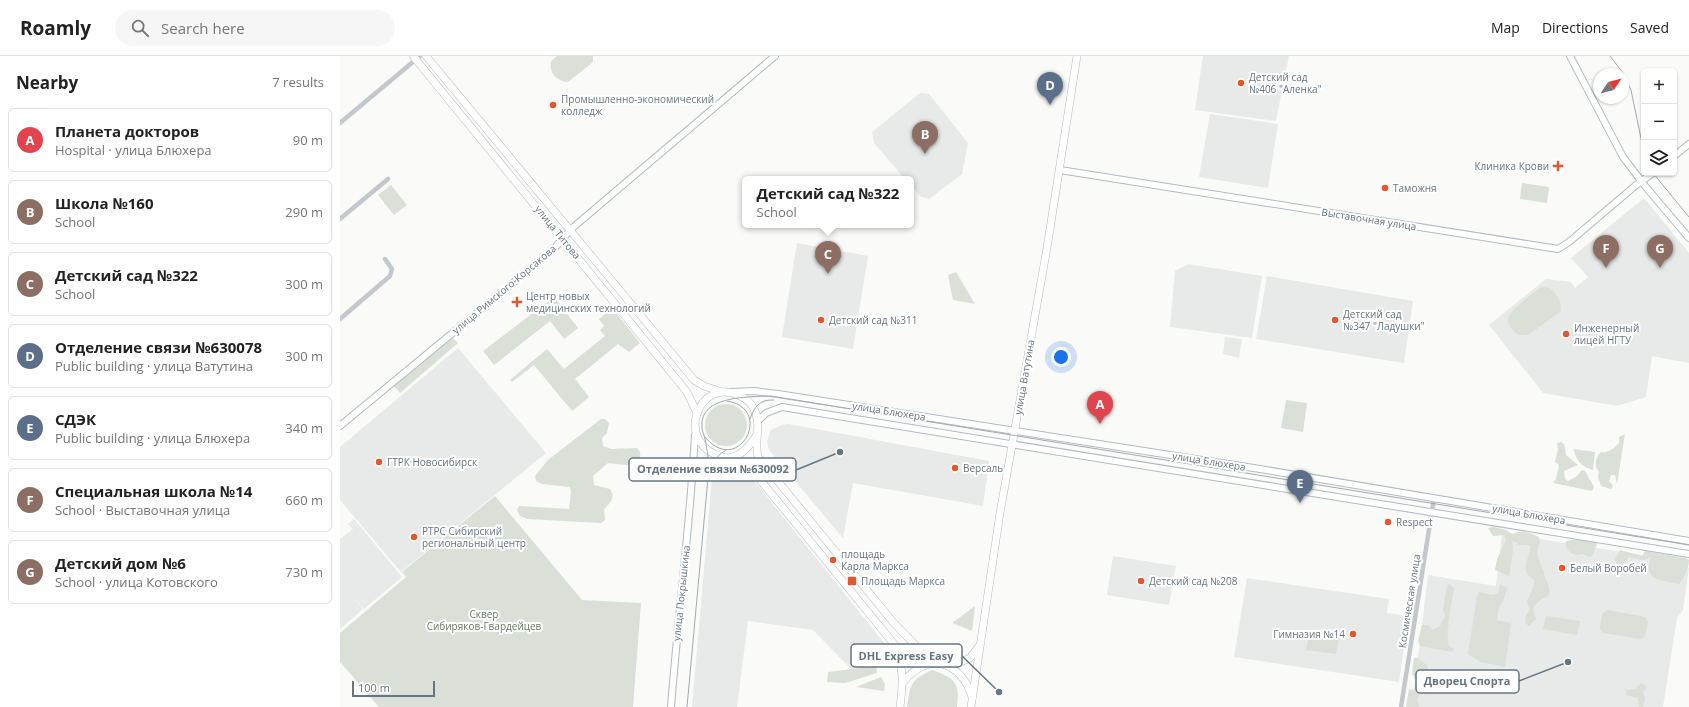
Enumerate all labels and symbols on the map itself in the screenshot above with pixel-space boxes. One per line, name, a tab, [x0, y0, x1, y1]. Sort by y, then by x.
north arrow	[1593, 68, 1629, 104]
place label: Детский сад №406 "Аленка"	[1249, 70, 1322, 96]
pin: D	[1037, 72, 1063, 105]
marker: Детский сад №406 "Аленка"	[1236, 78, 1246, 88]
place label: Промышленно-экономический колледж	[561, 92, 714, 118]
marker: Промышленно-экономический колледж	[548, 100, 558, 110]
pin: B	[912, 121, 938, 154]
place label: Клиника Крови	[1474, 159, 1549, 173]
marker: Клиника Крови	[1552, 160, 1564, 172]
place label: Таможня	[1393, 181, 1437, 195]
marker: Таможня	[1380, 183, 1390, 193]
street label: улица Титова	[532, 202, 584, 262]
street label: Выставочная улица	[1321, 205, 1417, 233]
pin: F	[1593, 235, 1619, 268]
pin: G	[1647, 235, 1673, 268]
street label: улица Римского-Корсакова	[449, 241, 559, 337]
pin: C	[815, 241, 841, 274]
place label: Центр новых медицинских технологий	[526, 289, 651, 315]
marker: Центр новых медицинских технологий	[511, 296, 523, 308]
place label: Детский сад №347 "Ладушки"	[1343, 307, 1425, 333]
place label: Детский сад №311	[829, 313, 917, 327]
marker: Детский сад №311	[816, 315, 826, 325]
marker: Детский сад №347 "Ладушки"	[1330, 315, 1340, 325]
place label: Инженерный лицей НГТУ	[1574, 321, 1639, 347]
marker: Инженерный лицей НГТУ	[1561, 329, 1571, 339]
street label: улица Ватутина	[1010, 338, 1038, 416]
your location	[1051, 347, 1071, 367]
pin: A	[1087, 391, 1113, 424]
street label: улица Блюхера	[851, 398, 927, 424]
street label: улица Блюхера	[1171, 448, 1247, 474]
place label: ГТРК Новосибирск	[387, 455, 478, 469]
marker: ГТРК Новосибирск	[374, 457, 384, 467]
callout: Отделение связи №630092	[629, 458, 796, 481]
text: Отделение связи №630092	[637, 461, 789, 476]
place label: Версаль	[963, 461, 1003, 475]
marker: Версаль	[950, 463, 960, 473]
pin: E	[1287, 470, 1313, 503]
street label: улица Блюхера	[1491, 501, 1567, 527]
place label: Respect	[1396, 515, 1433, 529]
marker: Respect	[1383, 517, 1393, 527]
place label: РТРС Сибирский региональный центр	[422, 524, 526, 550]
marker: РТРС Сибирский региональный центр	[409, 532, 419, 542]
street label: улица Покрышкина	[669, 544, 693, 642]
place label: площадь Карла Маркса	[841, 547, 909, 573]
street label: Космическая улица	[1395, 553, 1423, 649]
marker: площадь Карла Маркса	[828, 555, 838, 565]
place label: Белый Воробей	[1570, 561, 1647, 575]
marker: Белый Воробей	[1557, 563, 1567, 573]
place label: Площадь Маркса	[861, 574, 945, 588]
place label: Детский сад №208	[1149, 574, 1238, 588]
marker: Площадь Маркса	[846, 575, 858, 587]
marker: Детский сад №208	[1136, 576, 1146, 586]
park label: Сквер Сибиряков-Гвардейцев	[427, 607, 542, 633]
place label: Гимназия №14	[1273, 627, 1345, 641]
marker: Гимназия №14	[1348, 629, 1358, 639]
callout: DHL Express Easy	[851, 644, 962, 667]
text: DHL Express Easy	[859, 648, 954, 663]
callout: Дворец Спорта	[1416, 670, 1519, 693]
text: Дворец Спорта	[1424, 673, 1510, 688]
scale bar	[352, 679, 435, 698]

